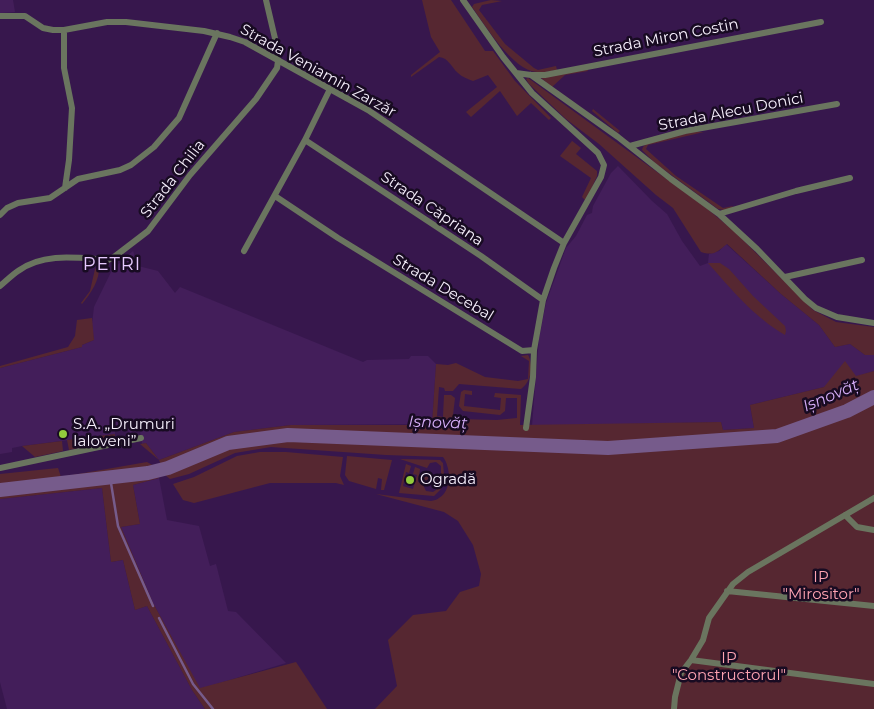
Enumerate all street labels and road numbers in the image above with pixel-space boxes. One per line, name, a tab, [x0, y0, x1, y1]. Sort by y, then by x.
street label: Strada Miron Costin	[592, 15, 740, 61]
street label: Strada Veniamin Zarzăr	[237, 21, 399, 121]
street label: Strada Alecu Donici	[657, 89, 805, 135]
street label: Strada Chilia	[137, 136, 209, 222]
street label: Strada Căpriana	[377, 168, 487, 250]
street label: Strada Decebal	[389, 251, 497, 325]

